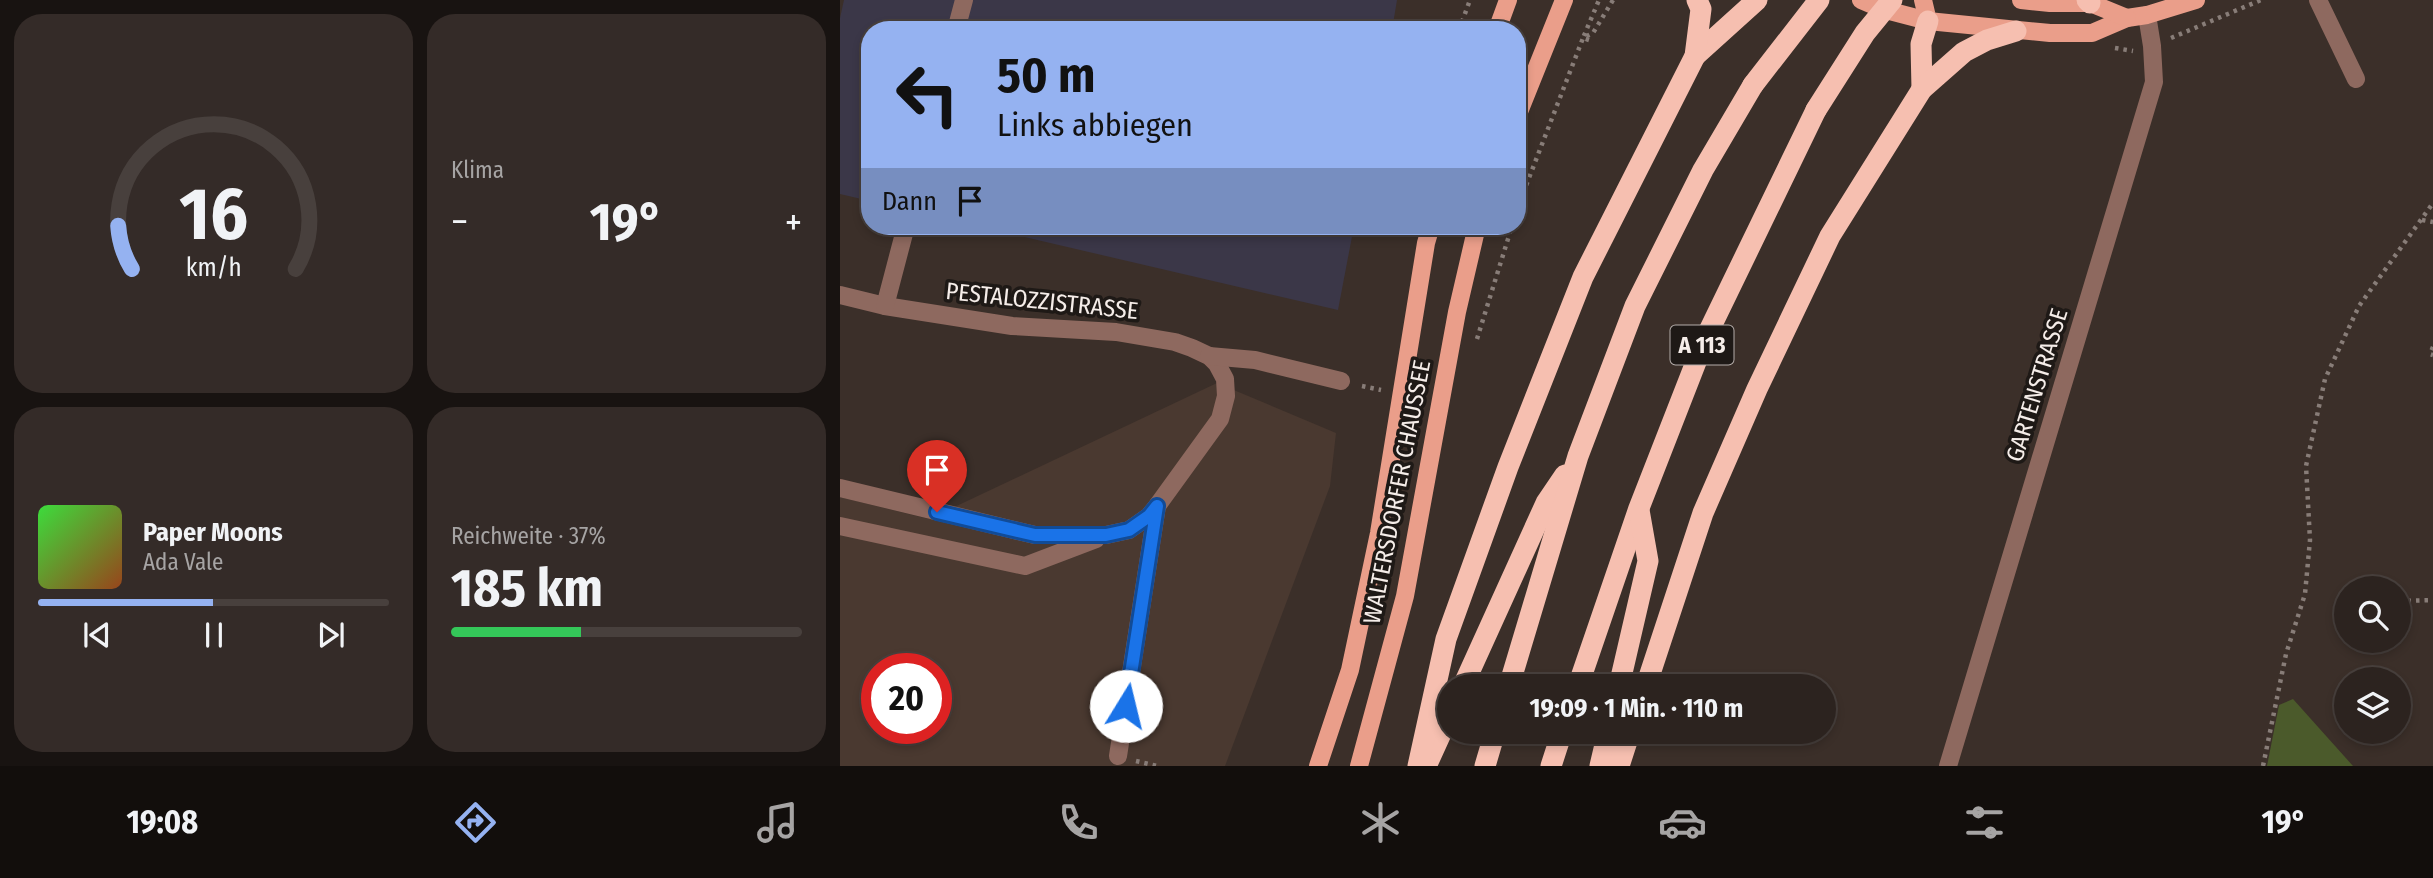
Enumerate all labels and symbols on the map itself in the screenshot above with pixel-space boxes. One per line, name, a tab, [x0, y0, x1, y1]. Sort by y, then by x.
street label: PESTALOZZISTRASSE	[944, 277, 1140, 325]
street label: GARTENSTRASSE	[2000, 305, 2074, 465]
road number: A 113	[1670, 326, 1734, 364]
street label: WALTERSDORFER CHAUSSEE	[1358, 358, 1436, 626]
pin	[907, 440, 967, 512]
speed limit sign: 20	[861, 653, 952, 744]
position arrow	[1089, 669, 1163, 743]

